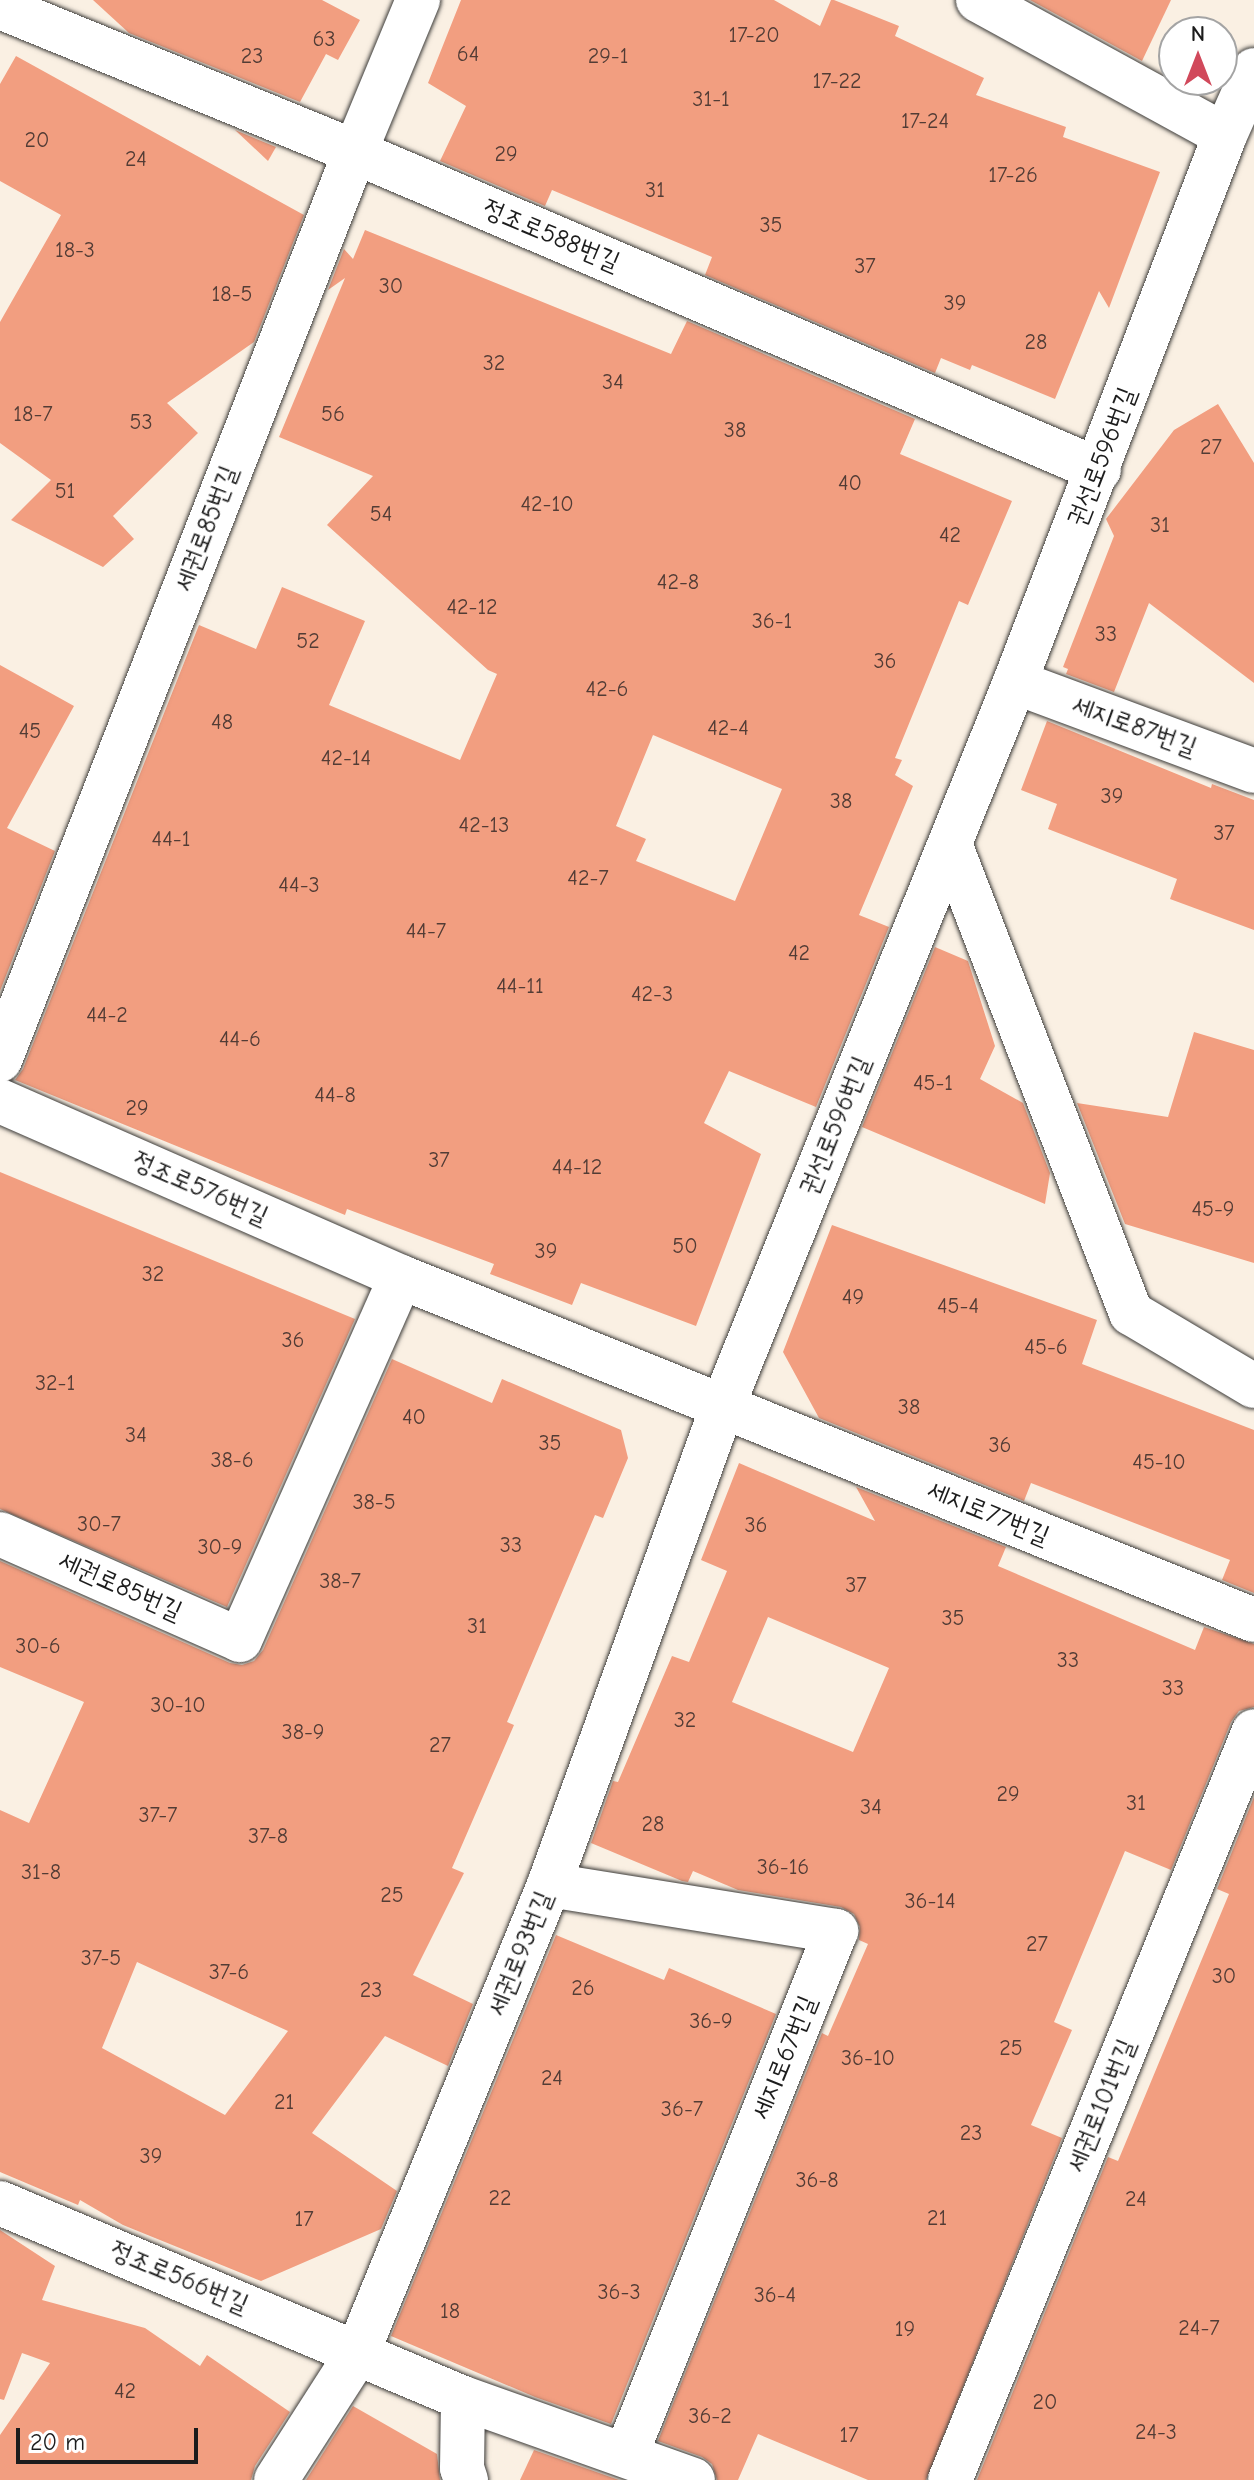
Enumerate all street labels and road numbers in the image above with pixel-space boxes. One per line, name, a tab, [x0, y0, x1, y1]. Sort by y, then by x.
street label: 정조로588번길	[478, 193, 624, 279]
street label: 권선로596번길	[1062, 383, 1144, 531]
street label: 세권로85번길	[169, 462, 245, 596]
street label: 세지로87번길	[1067, 690, 1201, 764]
street label: 권선로596번길	[794, 1052, 878, 1200]
street label: 정조로576번길	[127, 1145, 273, 1233]
street label: 세지로77번길	[922, 1475, 1054, 1553]
street label: 세권로85번길	[53, 1546, 187, 1628]
street label: 세권로93번길	[482, 1887, 560, 2021]
street label: 세지로67번길	[746, 1991, 824, 2125]
street label: 세권로101번길	[1061, 2035, 1143, 2177]
street label: 정조로566번길	[105, 2235, 253, 2321]

